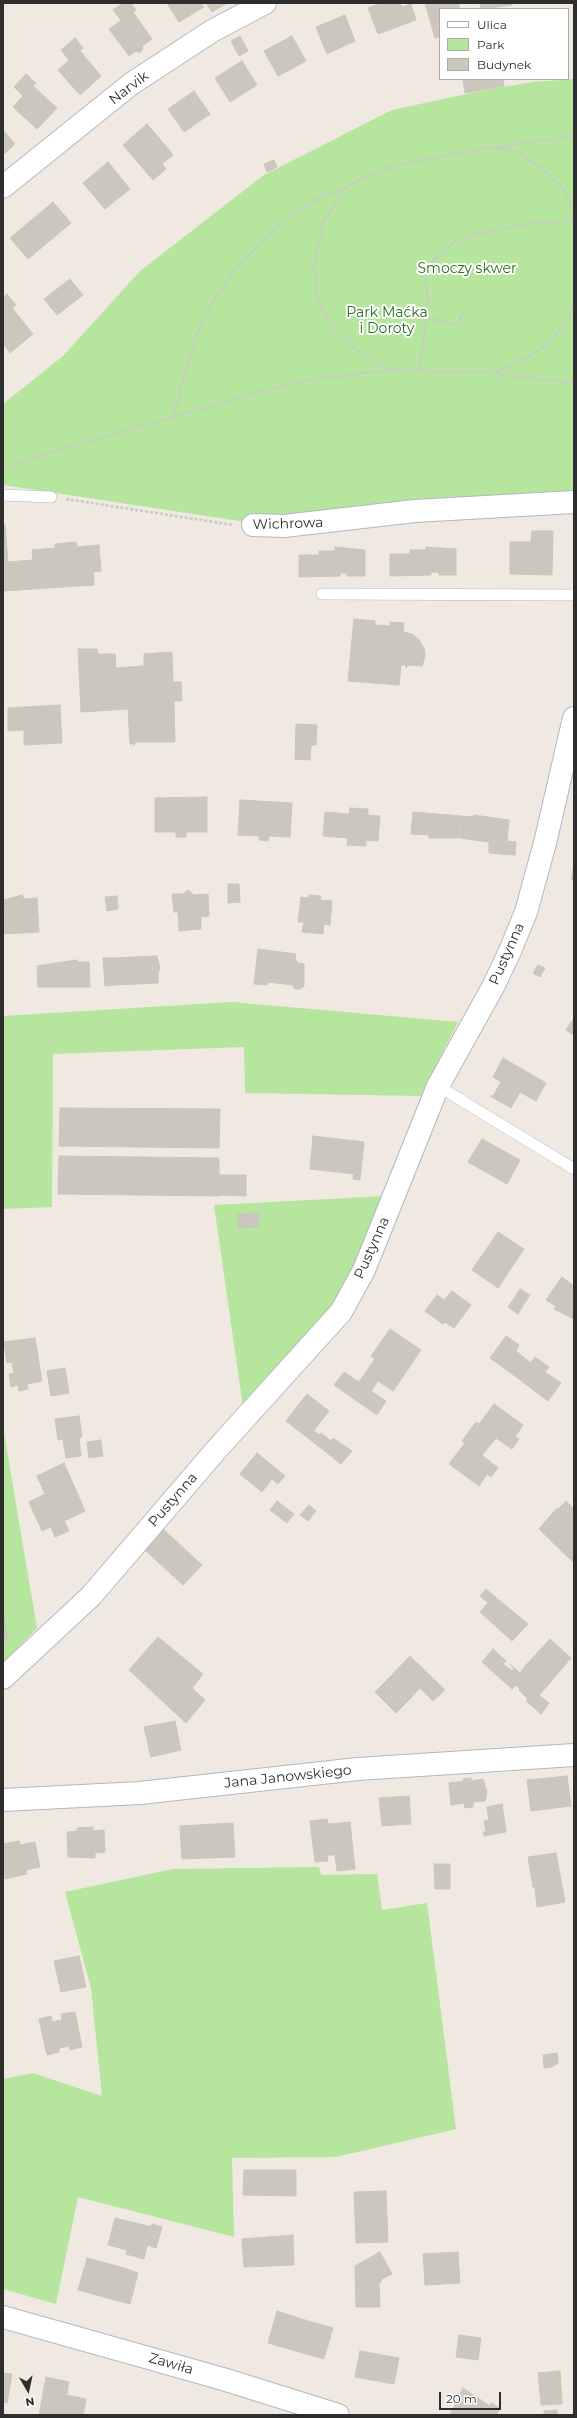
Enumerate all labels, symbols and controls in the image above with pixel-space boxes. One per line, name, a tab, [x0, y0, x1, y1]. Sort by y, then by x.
legend	[439, 8, 569, 80]
text: Ulica	[477, 17, 507, 32]
text: Park	[477, 37, 504, 52]
text: Budynek	[477, 57, 531, 72]
street label: Narvik	[106, 68, 152, 108]
park label: Smoczy skwer	[417, 261, 517, 277]
park label: Park Maćka i Doroty	[346, 305, 428, 338]
street label: Wichrowa	[252, 514, 324, 534]
street label: Pustynna	[486, 920, 528, 988]
street label: Pustynna	[351, 1214, 393, 1282]
street label: Pustynna	[145, 1469, 201, 1531]
street label: Jana Janowskiego	[223, 1762, 353, 1792]
street label: Zawiła	[147, 2350, 195, 2378]
north arrow	[8, 2370, 48, 2410]
scale bar	[441, 2384, 503, 2410]
text: 20 m	[446, 2391, 477, 2406]
text: N	[24, 2394, 35, 2409]

